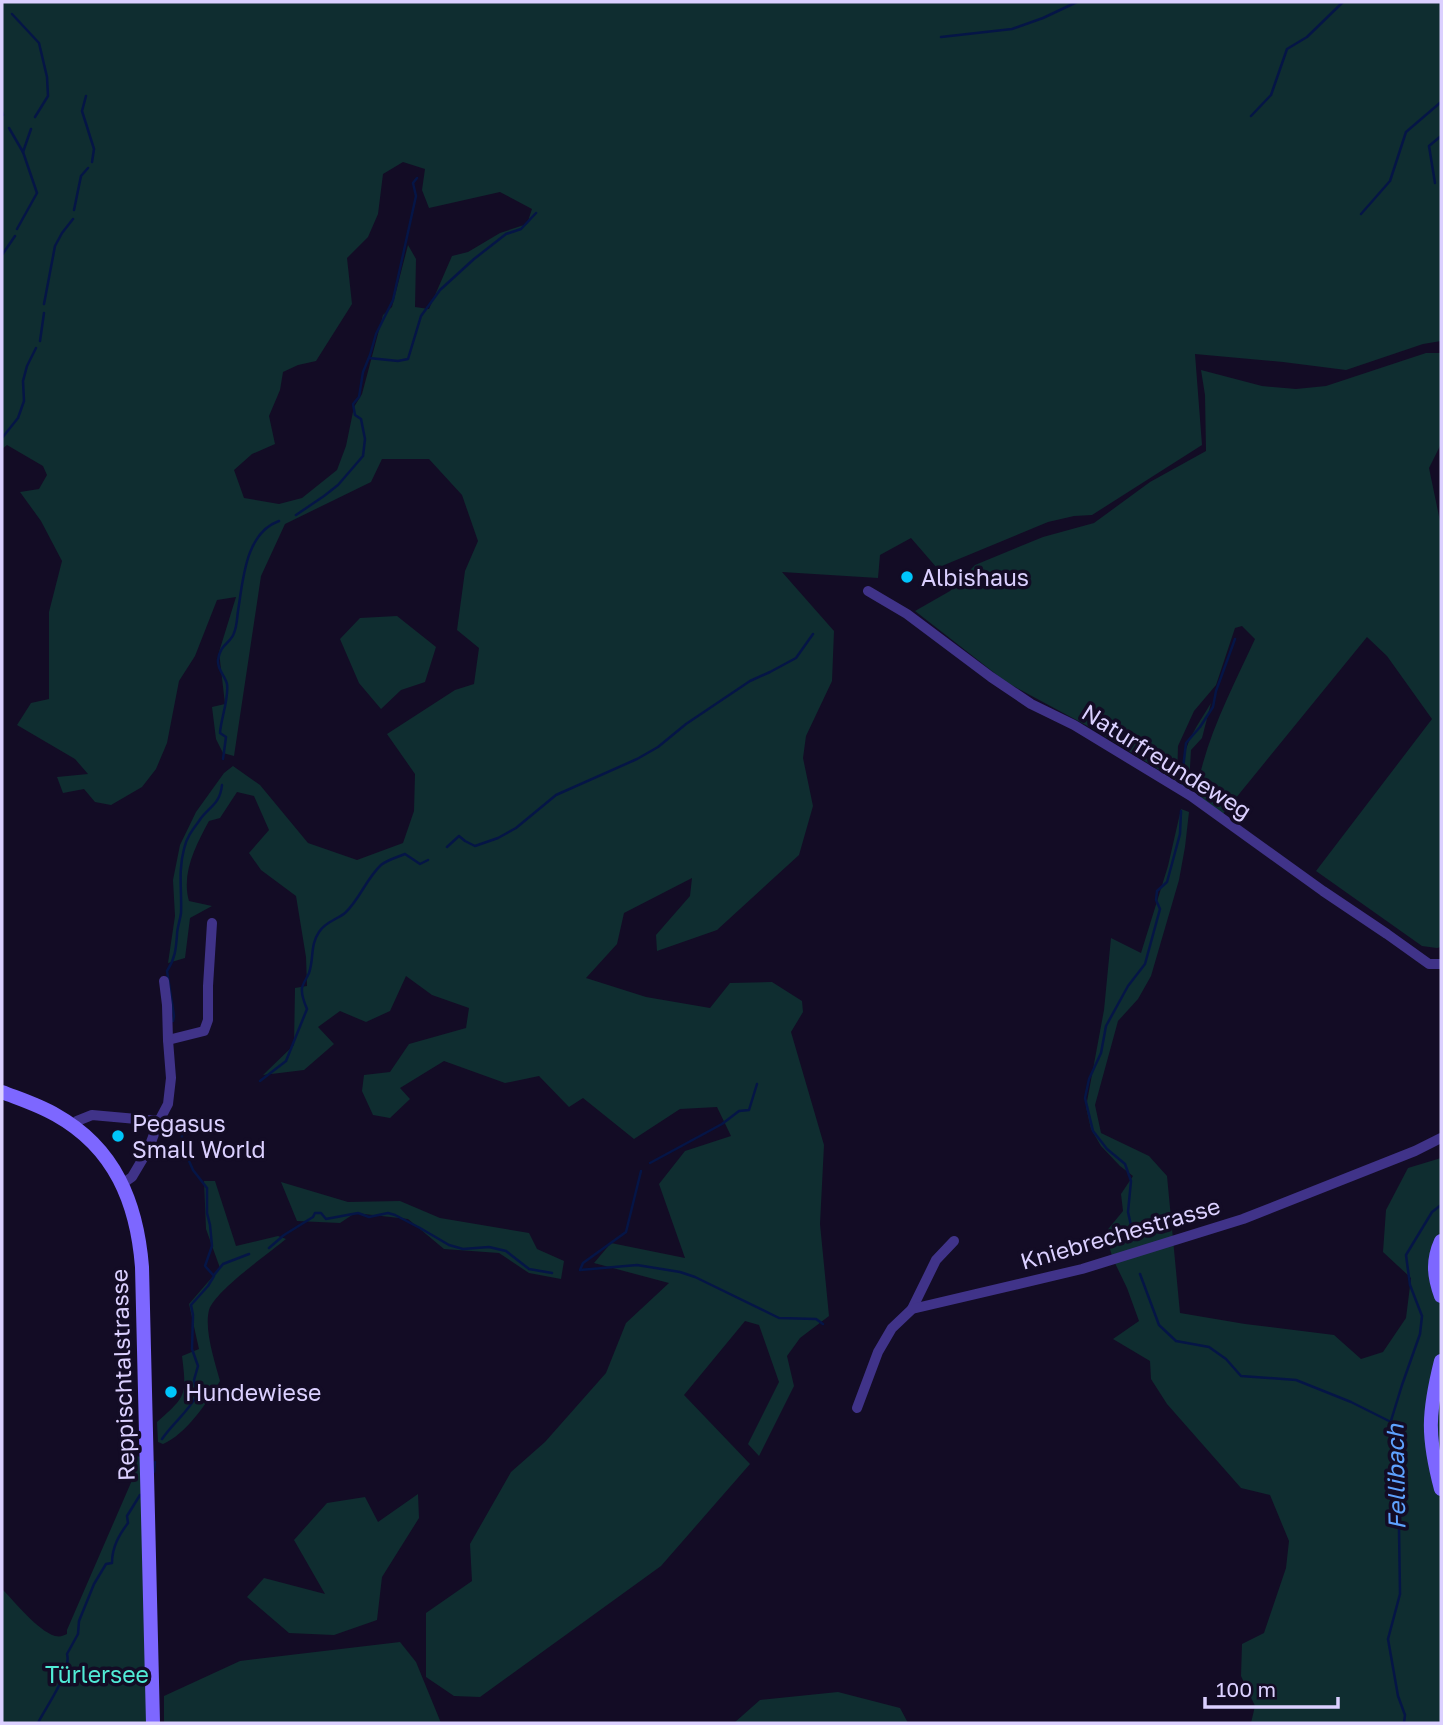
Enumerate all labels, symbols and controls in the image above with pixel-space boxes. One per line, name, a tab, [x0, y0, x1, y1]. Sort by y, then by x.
place label: Albishaus	[921, 563, 1029, 591]
marker: Albishaus	[899, 569, 915, 585]
street label: Naturfreundeweg	[1077, 698, 1257, 824]
place label: Pegasus Small World	[132, 1109, 266, 1163]
marker: Pegasus Small World	[110, 1128, 126, 1144]
street label: Kniebrechestrasse	[1017, 1191, 1223, 1275]
street label: Reppischtalstrasse	[104, 1268, 140, 1482]
place label: Hundewiese	[185, 1378, 321, 1406]
marker: Hundewiese	[163, 1384, 179, 1400]
water label: Fellibach	[1380, 1423, 1410, 1530]
park label: Türlersee	[45, 1660, 149, 1688]
scale bar	[1205, 1666, 1338, 1710]
text: 100 m	[1216, 1676, 1276, 1702]

